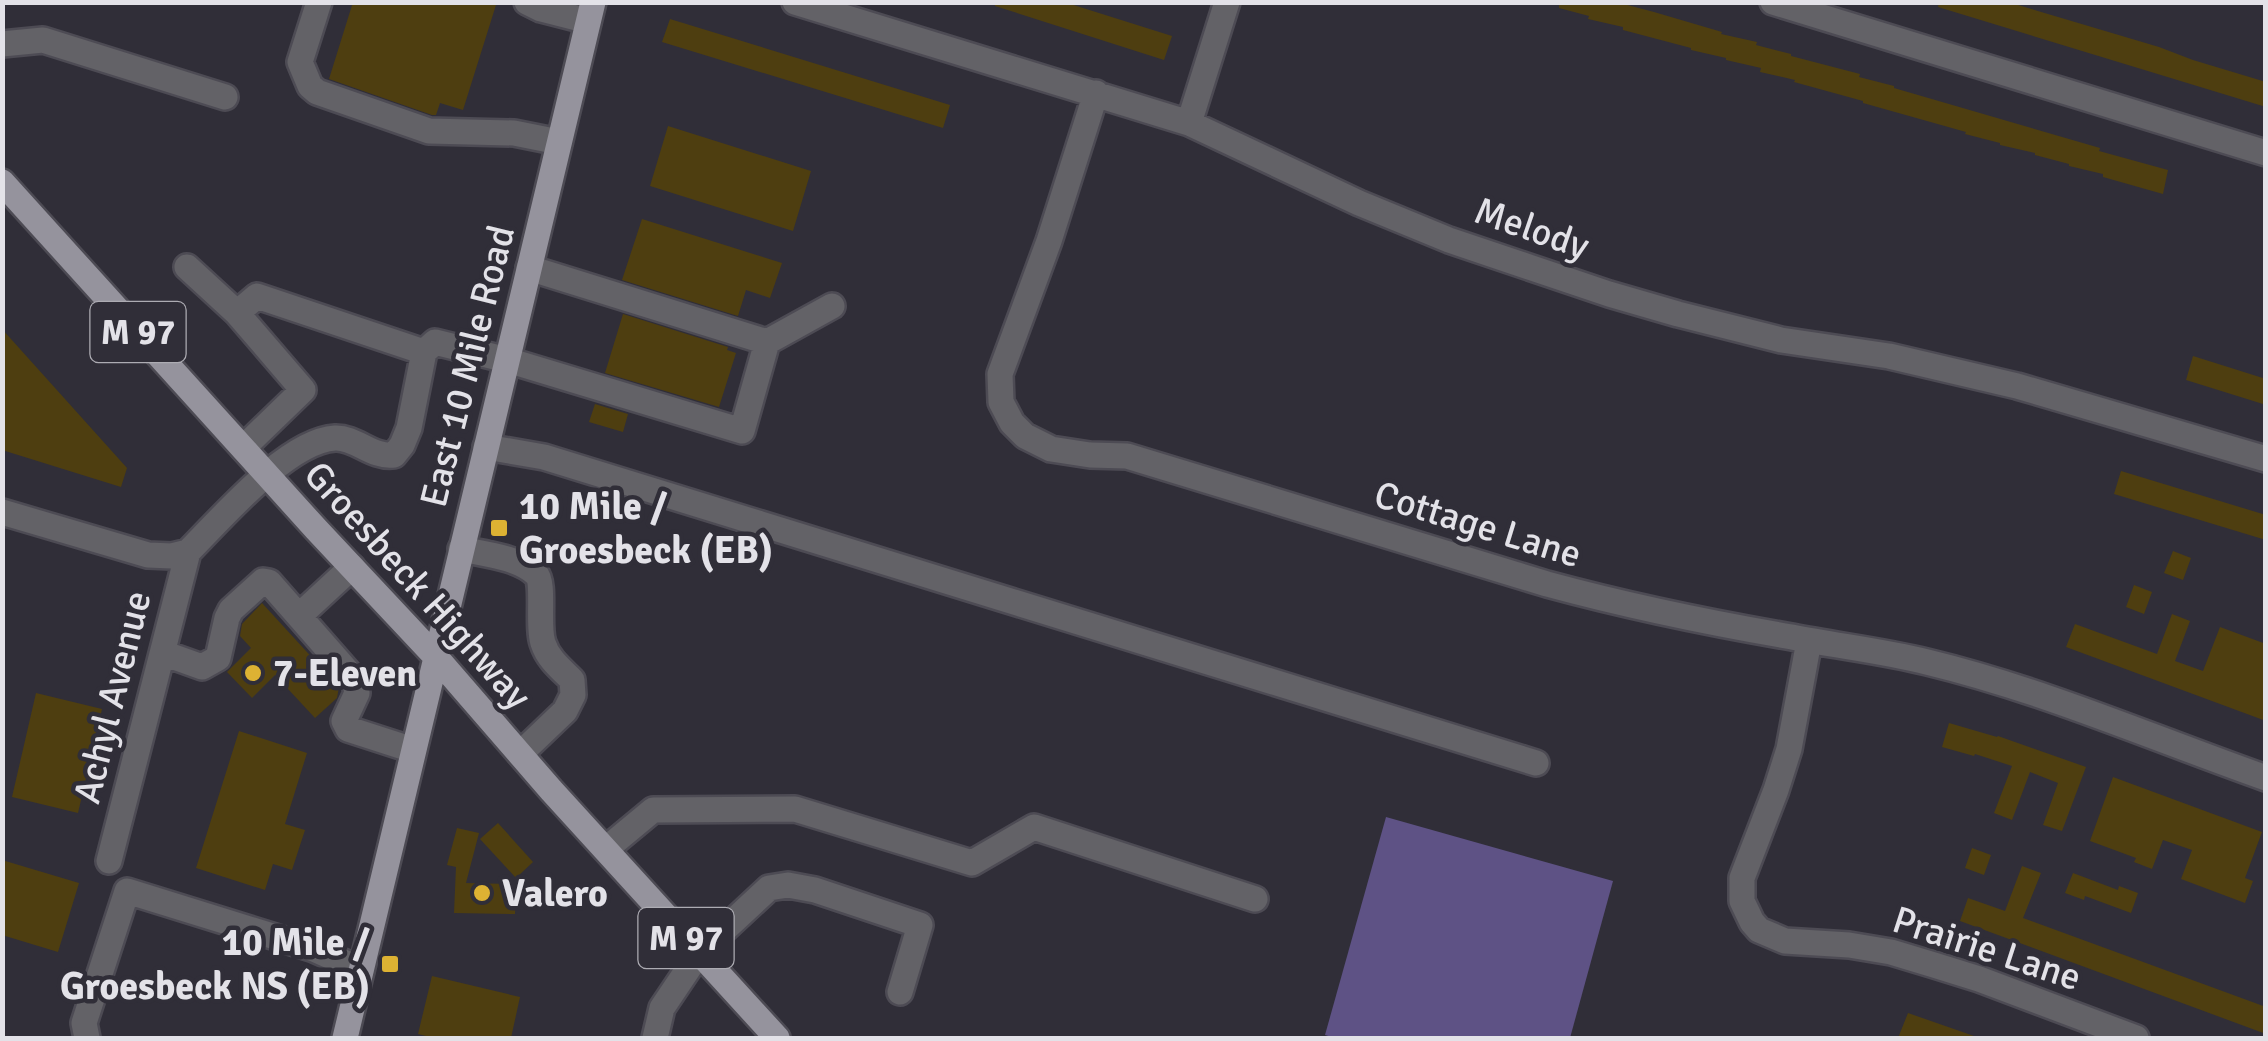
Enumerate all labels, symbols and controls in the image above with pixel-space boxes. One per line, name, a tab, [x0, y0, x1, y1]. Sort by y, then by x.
street label: Melody	[1468, 187, 1596, 270]
street label: East 10 Mile Road	[410, 220, 525, 512]
road number: M 97	[90, 302, 186, 362]
street label: Groesbeck Highway	[294, 452, 541, 719]
street label: Cottage Lane	[1369, 471, 1587, 578]
place label: 10 Mile / Groesbeck (EB)	[519, 483, 773, 574]
marker: 10 Mile / Groesbeck (EB)	[488, 517, 510, 539]
street label: Achyl Avenue	[63, 586, 162, 808]
place label: 7-Eleven	[273, 650, 417, 697]
marker: 7-Eleven	[242, 662, 264, 684]
place label: Valero	[502, 870, 608, 917]
marker: Valero	[471, 882, 493, 904]
street label: Prairie Lane	[1887, 896, 2087, 1001]
road number: M 97	[638, 908, 734, 968]
place label: 10 Mile / Groesbeck NS (EB)	[60, 919, 371, 1010]
marker: 10 Mile / Groesbeck NS (EB)	[379, 953, 401, 975]

